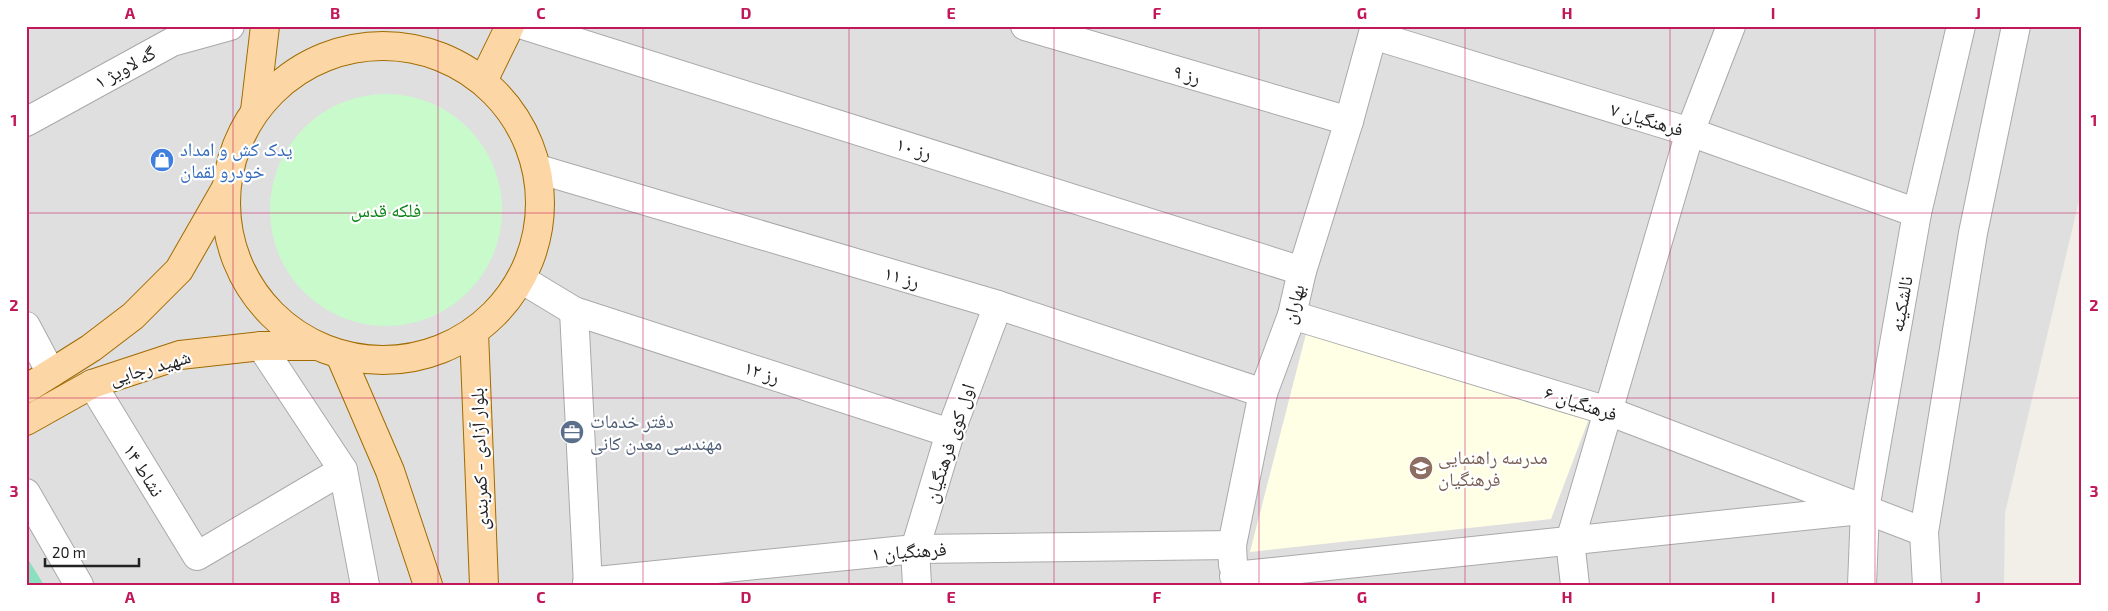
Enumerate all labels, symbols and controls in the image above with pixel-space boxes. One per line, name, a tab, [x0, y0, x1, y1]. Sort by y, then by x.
text: A	[125, 3, 136, 22]
text: B	[330, 3, 340, 22]
text: C	[536, 3, 546, 22]
text: D	[741, 3, 752, 22]
text: E	[946, 3, 956, 22]
text: F	[1153, 3, 1162, 22]
text: G	[1357, 3, 1367, 22]
text: H	[1561, 3, 1573, 22]
text: I	[1771, 3, 1775, 22]
text: J	[1975, 3, 1981, 22]
street label: گه لاویژ ۱	[90, 40, 160, 94]
street label: رز ۹	[1171, 59, 1203, 89]
street label: فرهنگیان ۷	[1608, 97, 1686, 141]
text: 1	[11, 110, 17, 129]
text: 1	[2091, 110, 2097, 129]
street label: رز ۱۰	[893, 131, 935, 165]
place label: یدک کش و امداد خودرو لقمان	[180, 137, 293, 183]
shop icon: یدک کش و امداد خودرو لقمان	[149, 147, 175, 173]
park label: فلکه قدس	[351, 198, 421, 222]
street label: رز ۱۱	[881, 261, 923, 293]
street label: نالشکینه	[1884, 274, 1917, 334]
street label: بهاران	[1276, 281, 1310, 327]
text: 2	[9, 295, 19, 314]
text: 2	[2089, 295, 2099, 314]
street label: شهید رجایی	[106, 344, 194, 390]
street label: رز ۱۲	[741, 355, 783, 389]
street label: اول کوی فرهنگیان	[918, 380, 980, 506]
street label: فرهنگیان ۶	[1542, 380, 1620, 426]
street label: بلوار آزادی - کمربندی	[465, 387, 493, 531]
place label: دفتر خدمات مهندسی معدن کانی	[590, 409, 722, 455]
office icon: دفتر خدمات مهندسی معدن کانی	[559, 419, 585, 445]
street label: نشاط ۱۴	[119, 439, 170, 501]
place label: مدرسه راهنمایی فرهنگیان	[1438, 445, 1548, 491]
school or university icon: مدرسه راهنمایی فرهنگیان	[1408, 455, 1434, 481]
text: 3	[9, 481, 19, 500]
text: 3	[2089, 481, 2099, 500]
scale bar	[45, 536, 139, 568]
street label: فرهنگیان ۱	[871, 536, 947, 566]
text: 20 m	[52, 543, 86, 561]
text: A	[125, 587, 136, 606]
text: B	[330, 587, 340, 606]
text: C	[536, 587, 546, 606]
text: D	[741, 587, 752, 606]
text: E	[946, 587, 956, 606]
text: F	[1153, 587, 1162, 606]
text: G	[1357, 587, 1367, 606]
text: H	[1561, 587, 1573, 606]
text: I	[1771, 587, 1775, 606]
text: J	[1975, 587, 1981, 606]

